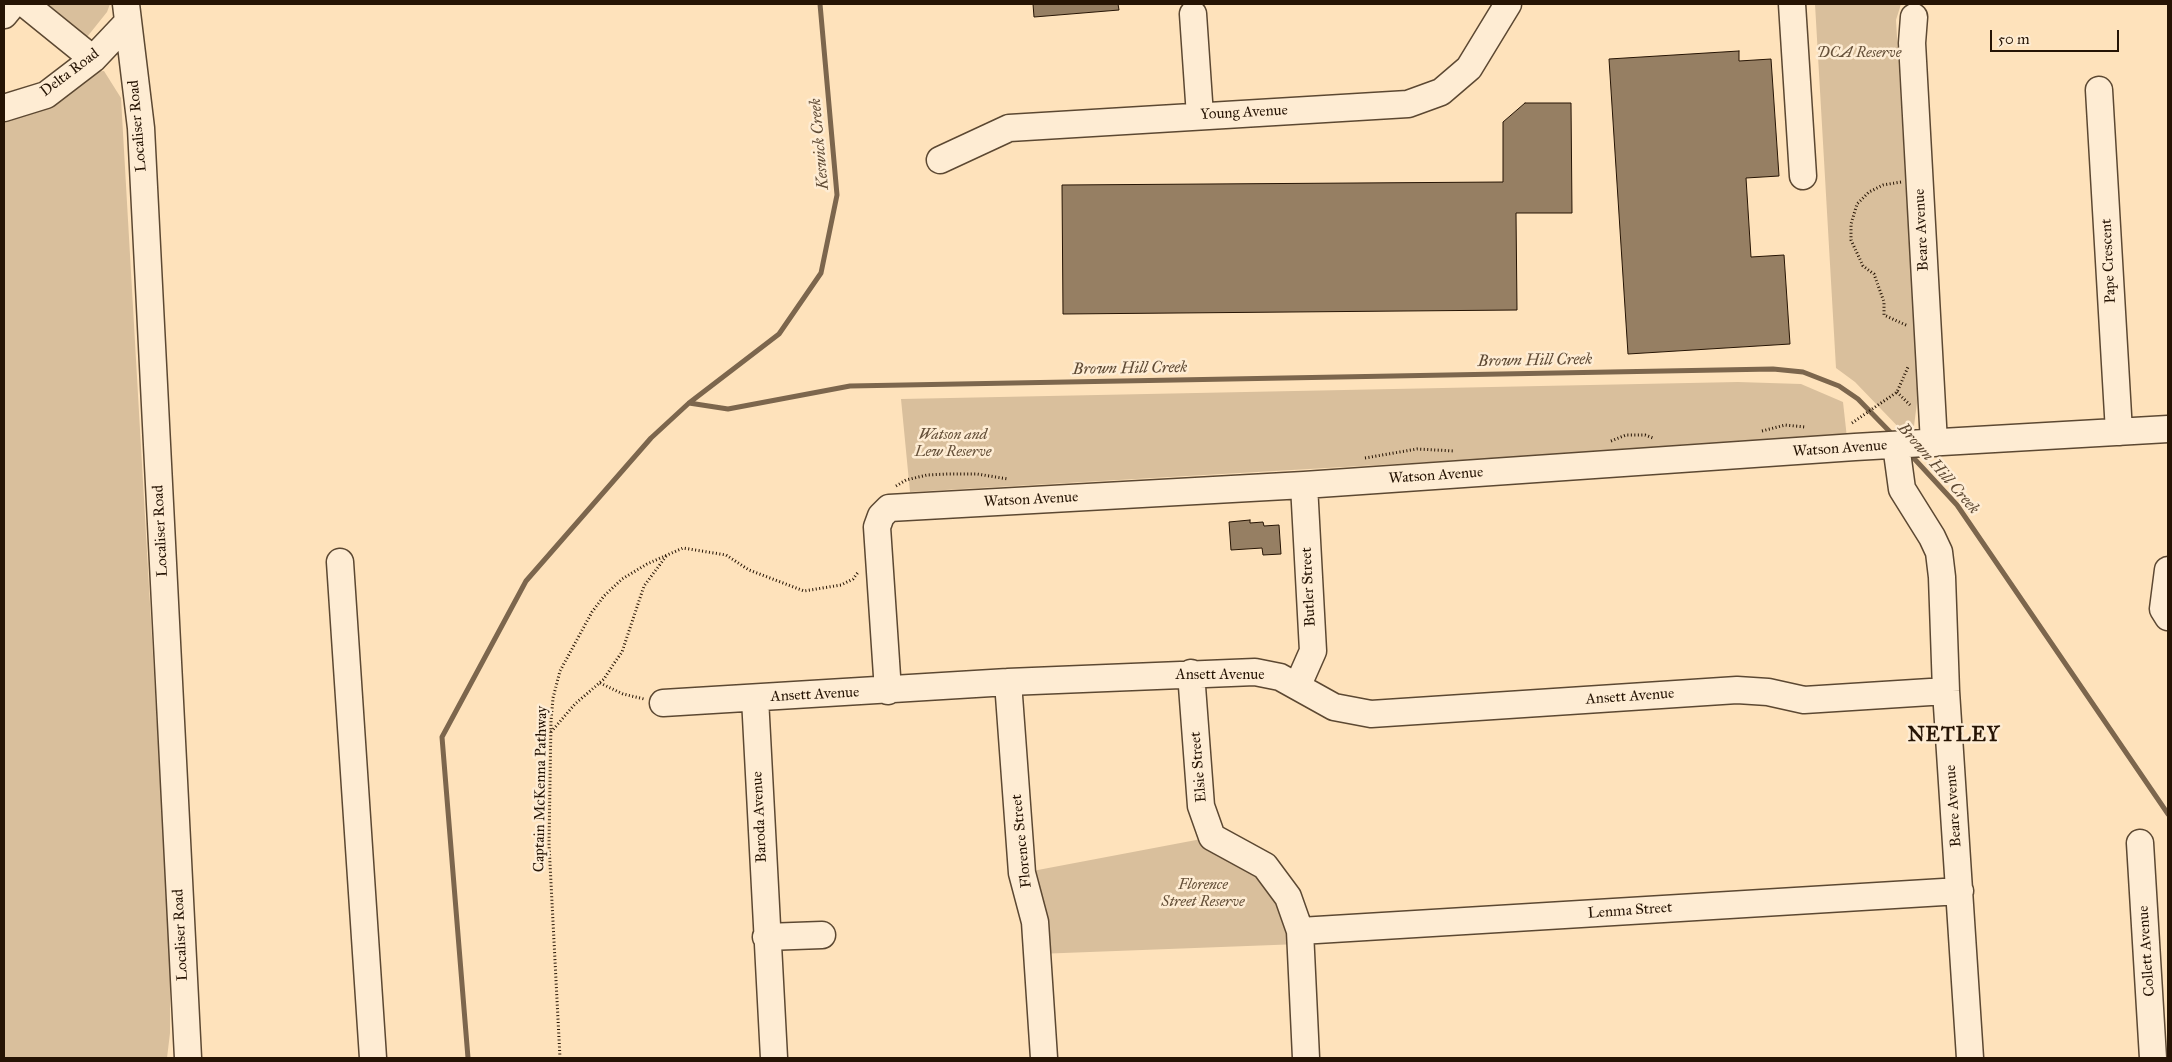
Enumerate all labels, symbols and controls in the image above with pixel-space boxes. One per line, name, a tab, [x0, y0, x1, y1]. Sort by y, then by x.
scale bar	[1992, 20, 2121, 52]
text: 50 m	[1998, 30, 2030, 48]
park label: DCA Reserve	[1817, 44, 1901, 62]
street label: Delta Road	[37, 45, 103, 101]
street label: Localiser Road	[125, 79, 151, 173]
water label: Keswick Creek	[806, 98, 834, 190]
street label: Young Avenue	[1200, 102, 1288, 124]
street label: Beare Avenue	[1911, 188, 1933, 272]
street label: Pape Crescent	[2098, 218, 2120, 304]
water label: Brown Hill Creek	[1478, 350, 1592, 372]
water label: Brown Hill Creek	[1073, 358, 1187, 380]
water label: Brown Hill Creek	[1893, 419, 1983, 519]
park label: Watson and Lew Reserve	[915, 426, 991, 461]
street label: Watson Avenue	[1792, 437, 1888, 461]
street label: Watson Avenue	[1388, 464, 1484, 488]
street label: Localiser Road	[150, 485, 172, 577]
street label: Watson Avenue	[983, 489, 1079, 511]
street label: Butler Street	[1298, 547, 1320, 627]
street label: Ansett Avenue	[1176, 666, 1264, 684]
street label: Ansett Avenue	[770, 684, 860, 706]
street label: Ansett Avenue	[1585, 685, 1675, 709]
street label: Captain McKenna Pathway	[531, 706, 551, 872]
district label: NETLEY	[1907, 724, 2001, 748]
street label: Elsie Street	[1187, 731, 1211, 803]
street label: Beare Avenue	[1942, 764, 1966, 848]
street label: Baroda Avenue	[749, 771, 771, 863]
street label: Florence Street	[1008, 793, 1036, 889]
park label: Florence Street Reserve	[1161, 876, 1245, 911]
street label: Localiser Road	[170, 889, 192, 981]
street label: Lenma Street	[1587, 899, 1673, 923]
street label: Collett Avenue	[2135, 905, 2159, 997]

